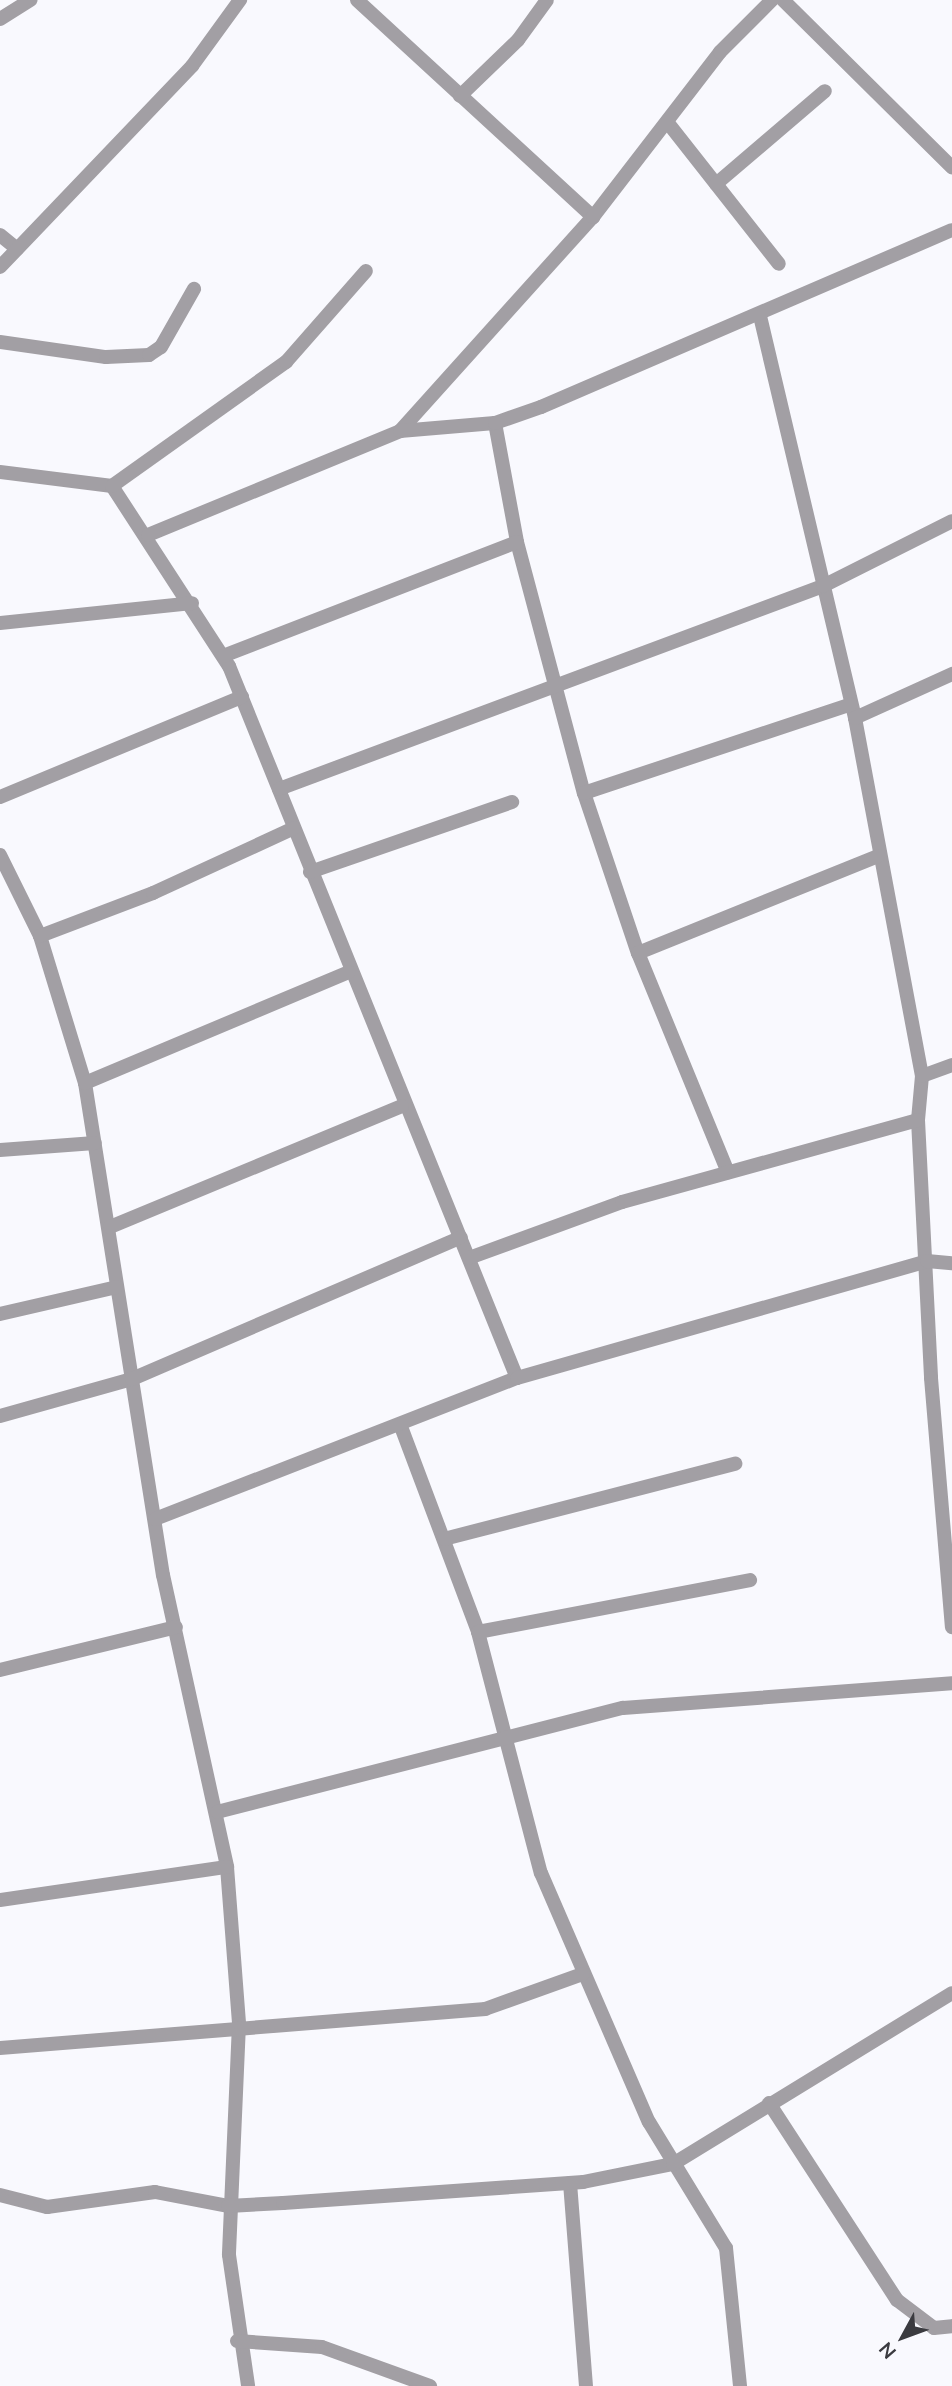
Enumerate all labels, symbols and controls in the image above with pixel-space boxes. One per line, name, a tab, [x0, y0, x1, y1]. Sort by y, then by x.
north arrow	[868, 2302, 938, 2372]
text: N	[873, 2337, 901, 2364]

